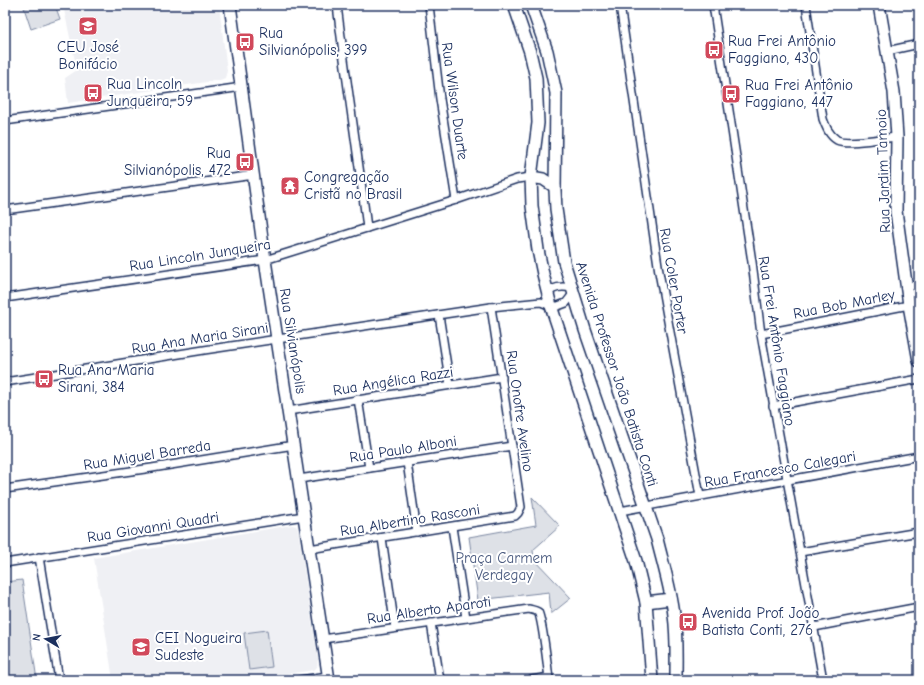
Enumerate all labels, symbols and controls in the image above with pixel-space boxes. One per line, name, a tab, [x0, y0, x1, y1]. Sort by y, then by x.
school or university icon: CEU José Bonifácio	[77, 15, 99, 37]
place label: Rua Silvianópolis, 399	[259, 24, 367, 59]
bus stop icon: Rua Silvianópolis, 399	[234, 31, 256, 53]
place label: Rua Frei Antônio Faggiano, 430	[728, 32, 836, 67]
place label: CEU José Bonifácio	[57, 38, 119, 73]
bus stop icon: Rua Frei Antônio Faggiano, 430	[703, 39, 725, 61]
street label: Rua Wilson Duarte	[438, 41, 472, 161]
place label: Rua Lincoln Junqueira, 59	[107, 75, 193, 110]
place label: Rua Frei Antônio Faggiano, 447	[745, 76, 853, 111]
bus stop icon: Rua Lincoln Junqueira, 59	[82, 82, 104, 104]
bus stop icon: Rua Frei Antônio Faggiano, 447	[720, 83, 742, 105]
street label: Rua Jardim Tamoio	[872, 109, 894, 233]
place label: Rua Silvianópolis, 472	[124, 144, 231, 179]
bus stop icon: Rua Silvianópolis, 472	[234, 151, 256, 173]
place label: Congregação Cristã no Brasil	[304, 168, 402, 203]
temple icon: Congregação Cristã no Brasil	[279, 175, 301, 197]
street label: Rua Coler Porter	[656, 227, 692, 335]
street label: Rua Lincoln Junqueira	[128, 235, 272, 275]
street label: Rua Frei Antônio Faggiano	[755, 255, 799, 427]
street label: Avenida Professor João Batista Conti	[572, 259, 662, 489]
street label: Rua Bob Marley	[792, 285, 897, 323]
street label: Rua Silvianópolis	[276, 287, 310, 395]
street label: Rua Ana Maria Sirani	[130, 318, 270, 358]
street label: Rua Onofre Avelino	[503, 349, 537, 473]
place label: Rua Ana Maria Sirani, 384	[58, 361, 155, 396]
street label: Rua Angélica Razzi	[332, 363, 454, 399]
bus stop icon: Rua Ana Maria Sirani, 384	[33, 368, 55, 390]
street label: Rua Paulo Alboni	[348, 432, 458, 466]
street label: Rua Miguel Barreda	[82, 436, 212, 474]
street label: Rua Francesco Calegari	[703, 447, 857, 491]
street label: Rua Albertino Rasconi	[339, 500, 481, 540]
street label: Rua Giovanni Quadri	[86, 508, 220, 546]
park label: Praça Carmem Verdegay	[455, 549, 553, 584]
street label: Rua Alberto Aparoti	[366, 592, 492, 628]
place label: Avenida Prof. João Batista Conti, 276	[702, 604, 819, 639]
bus stop icon: Avenida Prof. João Batista Conti, 276	[677, 611, 699, 633]
north arrow	[26, 619, 66, 659]
place label: CEI Nogueira Sudeste	[155, 629, 242, 664]
text: N	[30, 633, 44, 642]
school or university icon: CEI Nogueira Sudeste	[130, 636, 152, 658]

